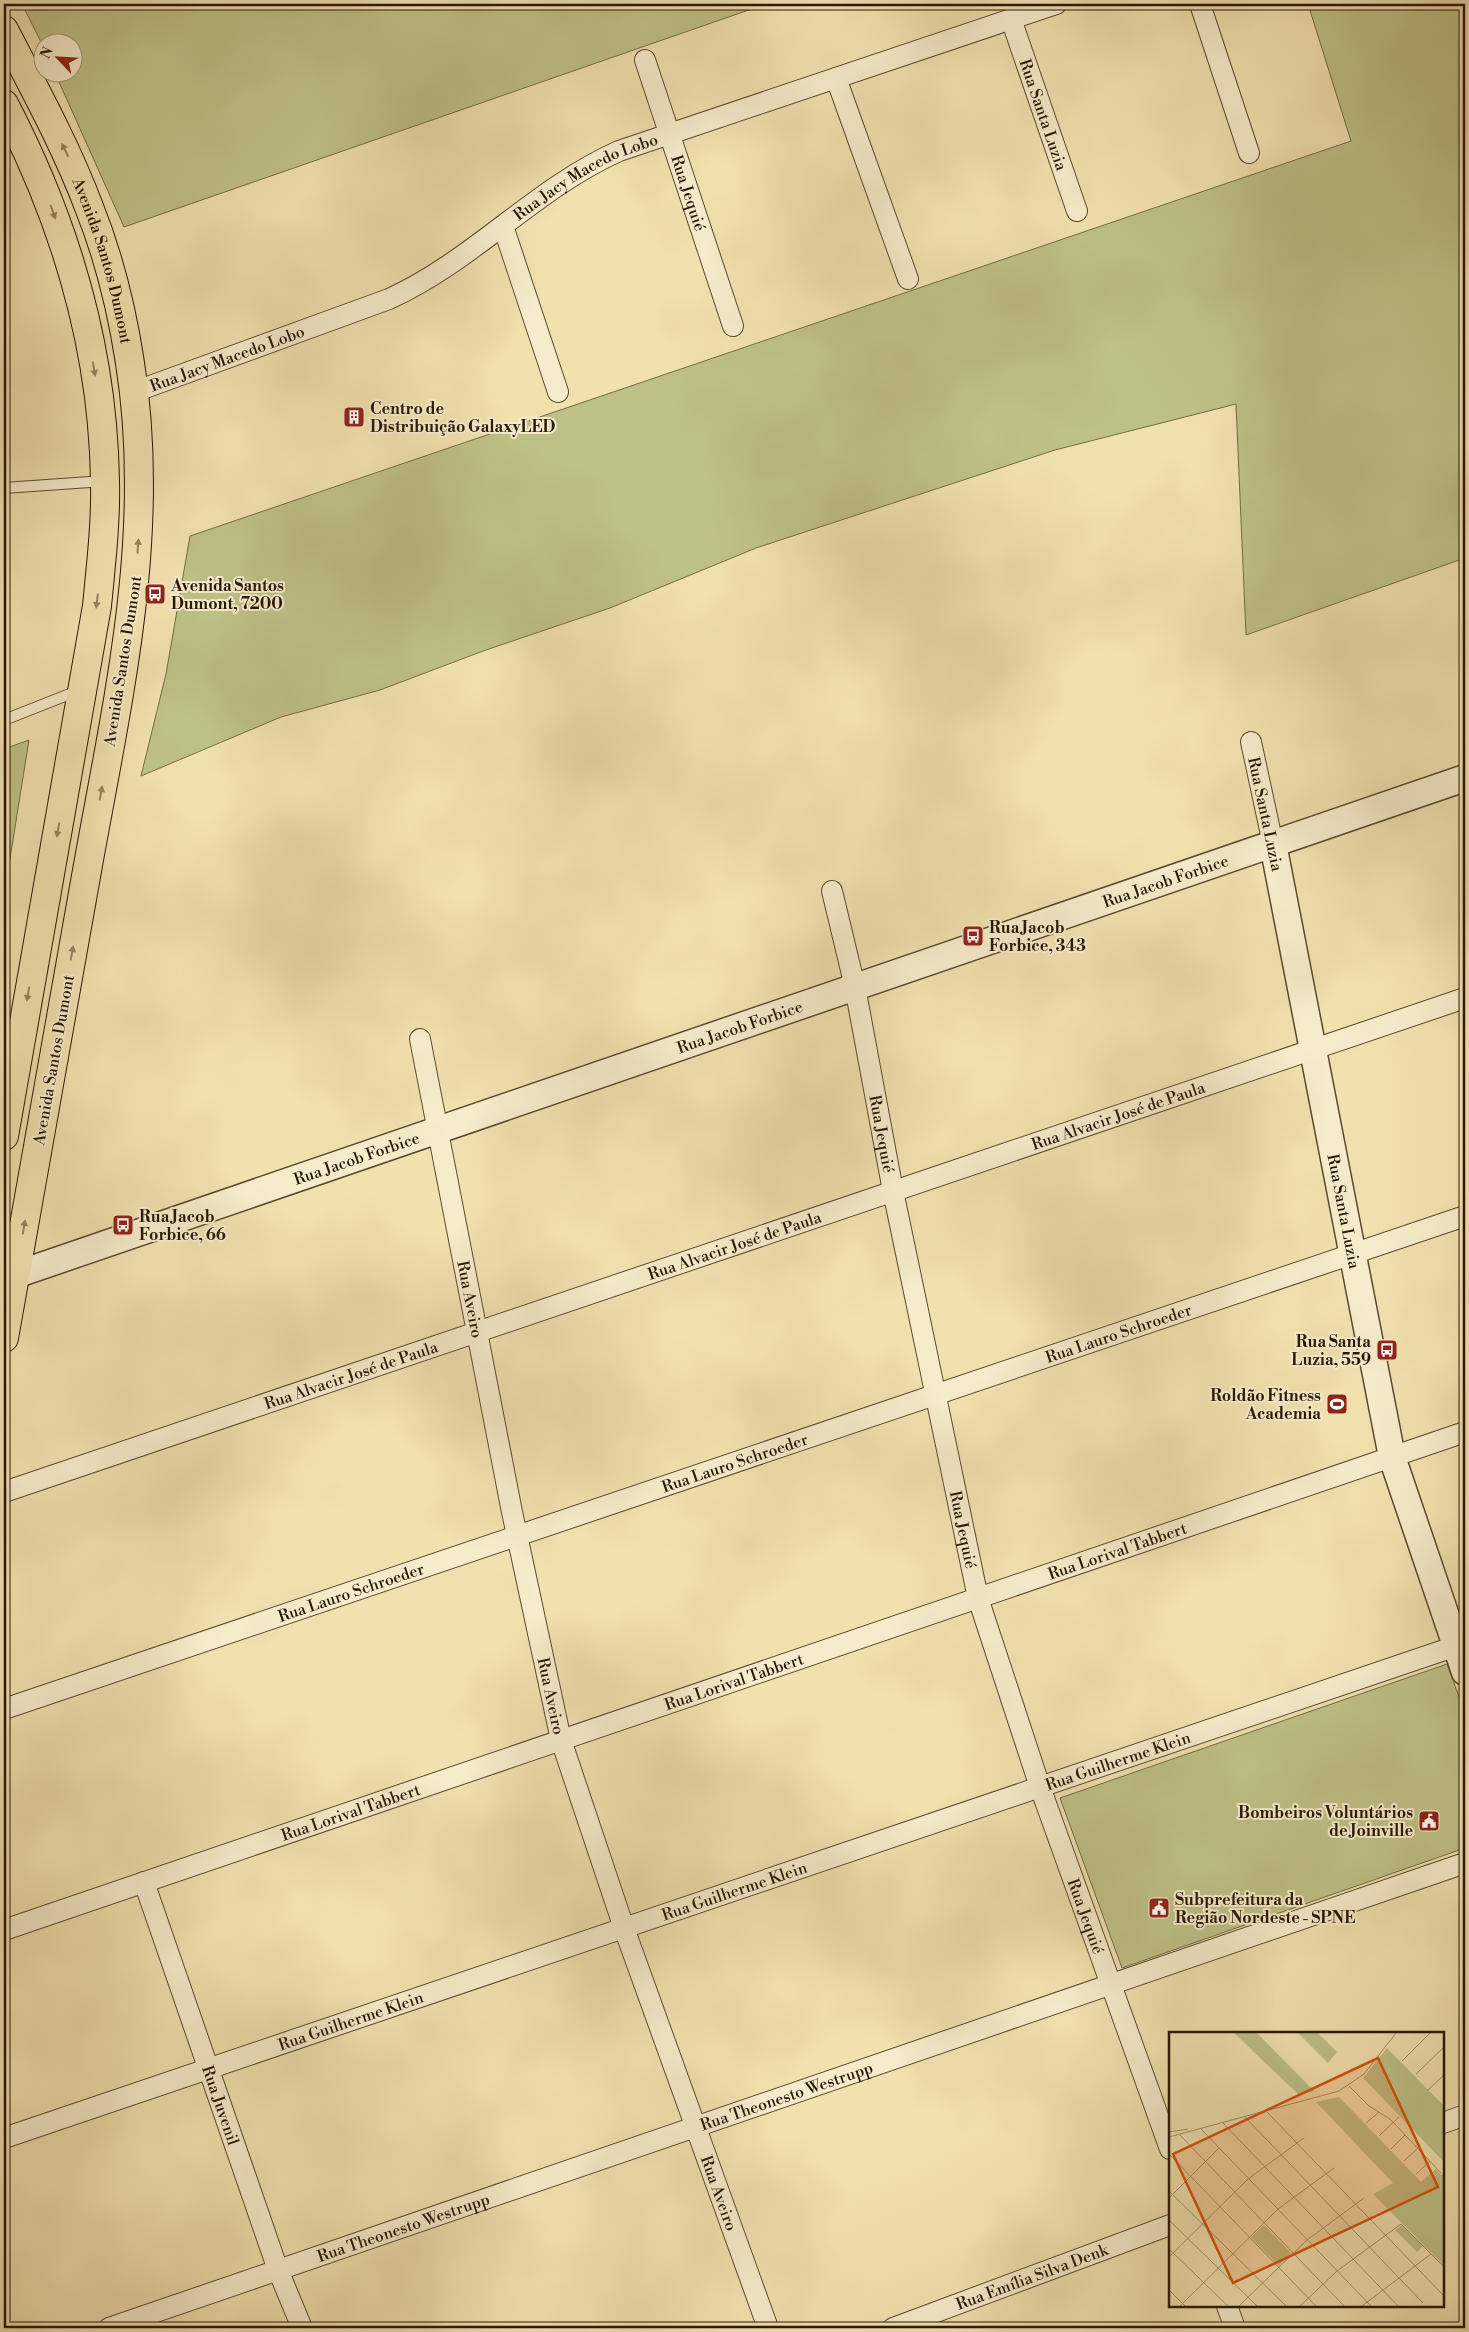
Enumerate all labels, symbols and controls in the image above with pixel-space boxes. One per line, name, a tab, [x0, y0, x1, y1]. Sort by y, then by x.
north arrow	[32, 32, 82, 82]
text: N	[37, 44, 58, 62]
street label: Rua Santa Luzia	[1014, 56, 1072, 174]
street label: Rua Jacy Macedo Lobo	[510, 130, 661, 225]
one-way arrow	[60, 143, 68, 157]
street label: Rua Jequié	[666, 153, 710, 234]
street label: Avenida Santos Dumont	[67, 174, 136, 346]
one-way arrow	[49, 205, 57, 220]
street label: Rua Jacy Macedo Lobo	[147, 322, 307, 396]
one-way arrow	[91, 361, 99, 377]
place label: Centro de Distribuição GalaxyLED	[370, 399, 556, 437]
building icon: Centro de Distribuição GalaxyLED	[342, 405, 366, 429]
one-way arrow	[134, 538, 142, 554]
street label: Avenida Santos Dumont	[99, 574, 146, 749]
place label: Avenida Santos Dumont, 7200	[170, 576, 284, 614]
bus stop icon: Avenida Santos Dumont, 7200	[143, 582, 167, 606]
one-way arrow	[93, 593, 101, 609]
street label: Rua Santa Luzia	[1243, 755, 1287, 874]
one-way arrow	[97, 785, 105, 801]
one-way arrow	[53, 822, 61, 838]
street label: Rua Jacob Forbice	[1100, 851, 1231, 912]
place label: Rua Jacob Forbice, 343	[989, 918, 1086, 956]
bus stop icon: Rua Jacob Forbice, 343	[961, 924, 985, 948]
one-way arrow	[69, 945, 77, 961]
street label: Avenida Santos Dumont	[29, 973, 79, 1148]
one-way arrow	[24, 987, 32, 1003]
street label: Rua Jacob Forbice	[674, 997, 806, 1058]
street label: Rua Alvacir José de Paula	[1029, 1077, 1209, 1155]
street label: Rua Jequié	[864, 1093, 898, 1175]
street label: Rua Jacob Forbice	[291, 1128, 422, 1190]
street label: Rua Santa Luzia	[1322, 1152, 1364, 1271]
place label: Rua Jacob Forbice, 66	[139, 1207, 226, 1245]
street label: Rua Alvacir José de Paula	[645, 1207, 825, 1285]
bus stop icon: Rua Jacob Forbice, 66	[111, 1213, 135, 1237]
one-way arrow	[20, 1219, 28, 1235]
street label: Rua Aveiro	[452, 1259, 487, 1340]
street label: Rua Lauro Schroeder	[1043, 1300, 1194, 1368]
place label: Rua Santa Luzia, 559	[1291, 1332, 1371, 1370]
street label: Rua Alvacir José de Paula	[262, 1337, 441, 1414]
bus stop icon: Rua Santa Luzia, 559	[1375, 1338, 1399, 1362]
place label: Roldão Fitness Academia	[1210, 1386, 1321, 1424]
sports icon: Roldão Fitness Academia	[1325, 1392, 1349, 1416]
street label: Rua Lauro Schroeder	[659, 1429, 811, 1497]
street label: Rua Jequié	[945, 1489, 981, 1570]
street label: Rua Lorival Tabbert	[1045, 1518, 1190, 1584]
street label: Rua Lauro Schroeder	[275, 1559, 427, 1627]
street label: Rua Lorival Tabbert	[662, 1649, 807, 1715]
street label: Rua Aveiro	[533, 1656, 569, 1737]
street label: Rua Guilherme Klein	[1043, 1728, 1194, 1795]
street label: Rua Lorival Tabbert	[279, 1780, 423, 1846]
place label: Bombeiros Voluntários de Joinville	[1238, 1803, 1413, 1841]
public building icon: Bombeiros Voluntários de Joinville	[1417, 1809, 1441, 1833]
street label: Rua Guilherme Klein	[659, 1858, 810, 1925]
street label: Rua Jequié	[1063, 1876, 1108, 1957]
place label: Subprefeitura da Região Nordeste - SPNE	[1175, 1890, 1355, 1928]
public building icon: Subprefeitura da Região Nordeste - SPNE	[1147, 1896, 1171, 1920]
street label: Rua Guilherme Klein	[276, 1987, 427, 2055]
inset map	[1169, 2032, 1444, 2307]
street label: Rua Theonesto Westrupp	[698, 2058, 876, 2136]
street label: Rua Juvenil	[197, 2063, 243, 2148]
street label: Rua Aveiro	[696, 2153, 741, 2234]
street label: Rua Theonesto Westrupp	[315, 2189, 492, 2267]
street label: Rua Emília Silva Denk	[953, 2239, 1112, 2315]

